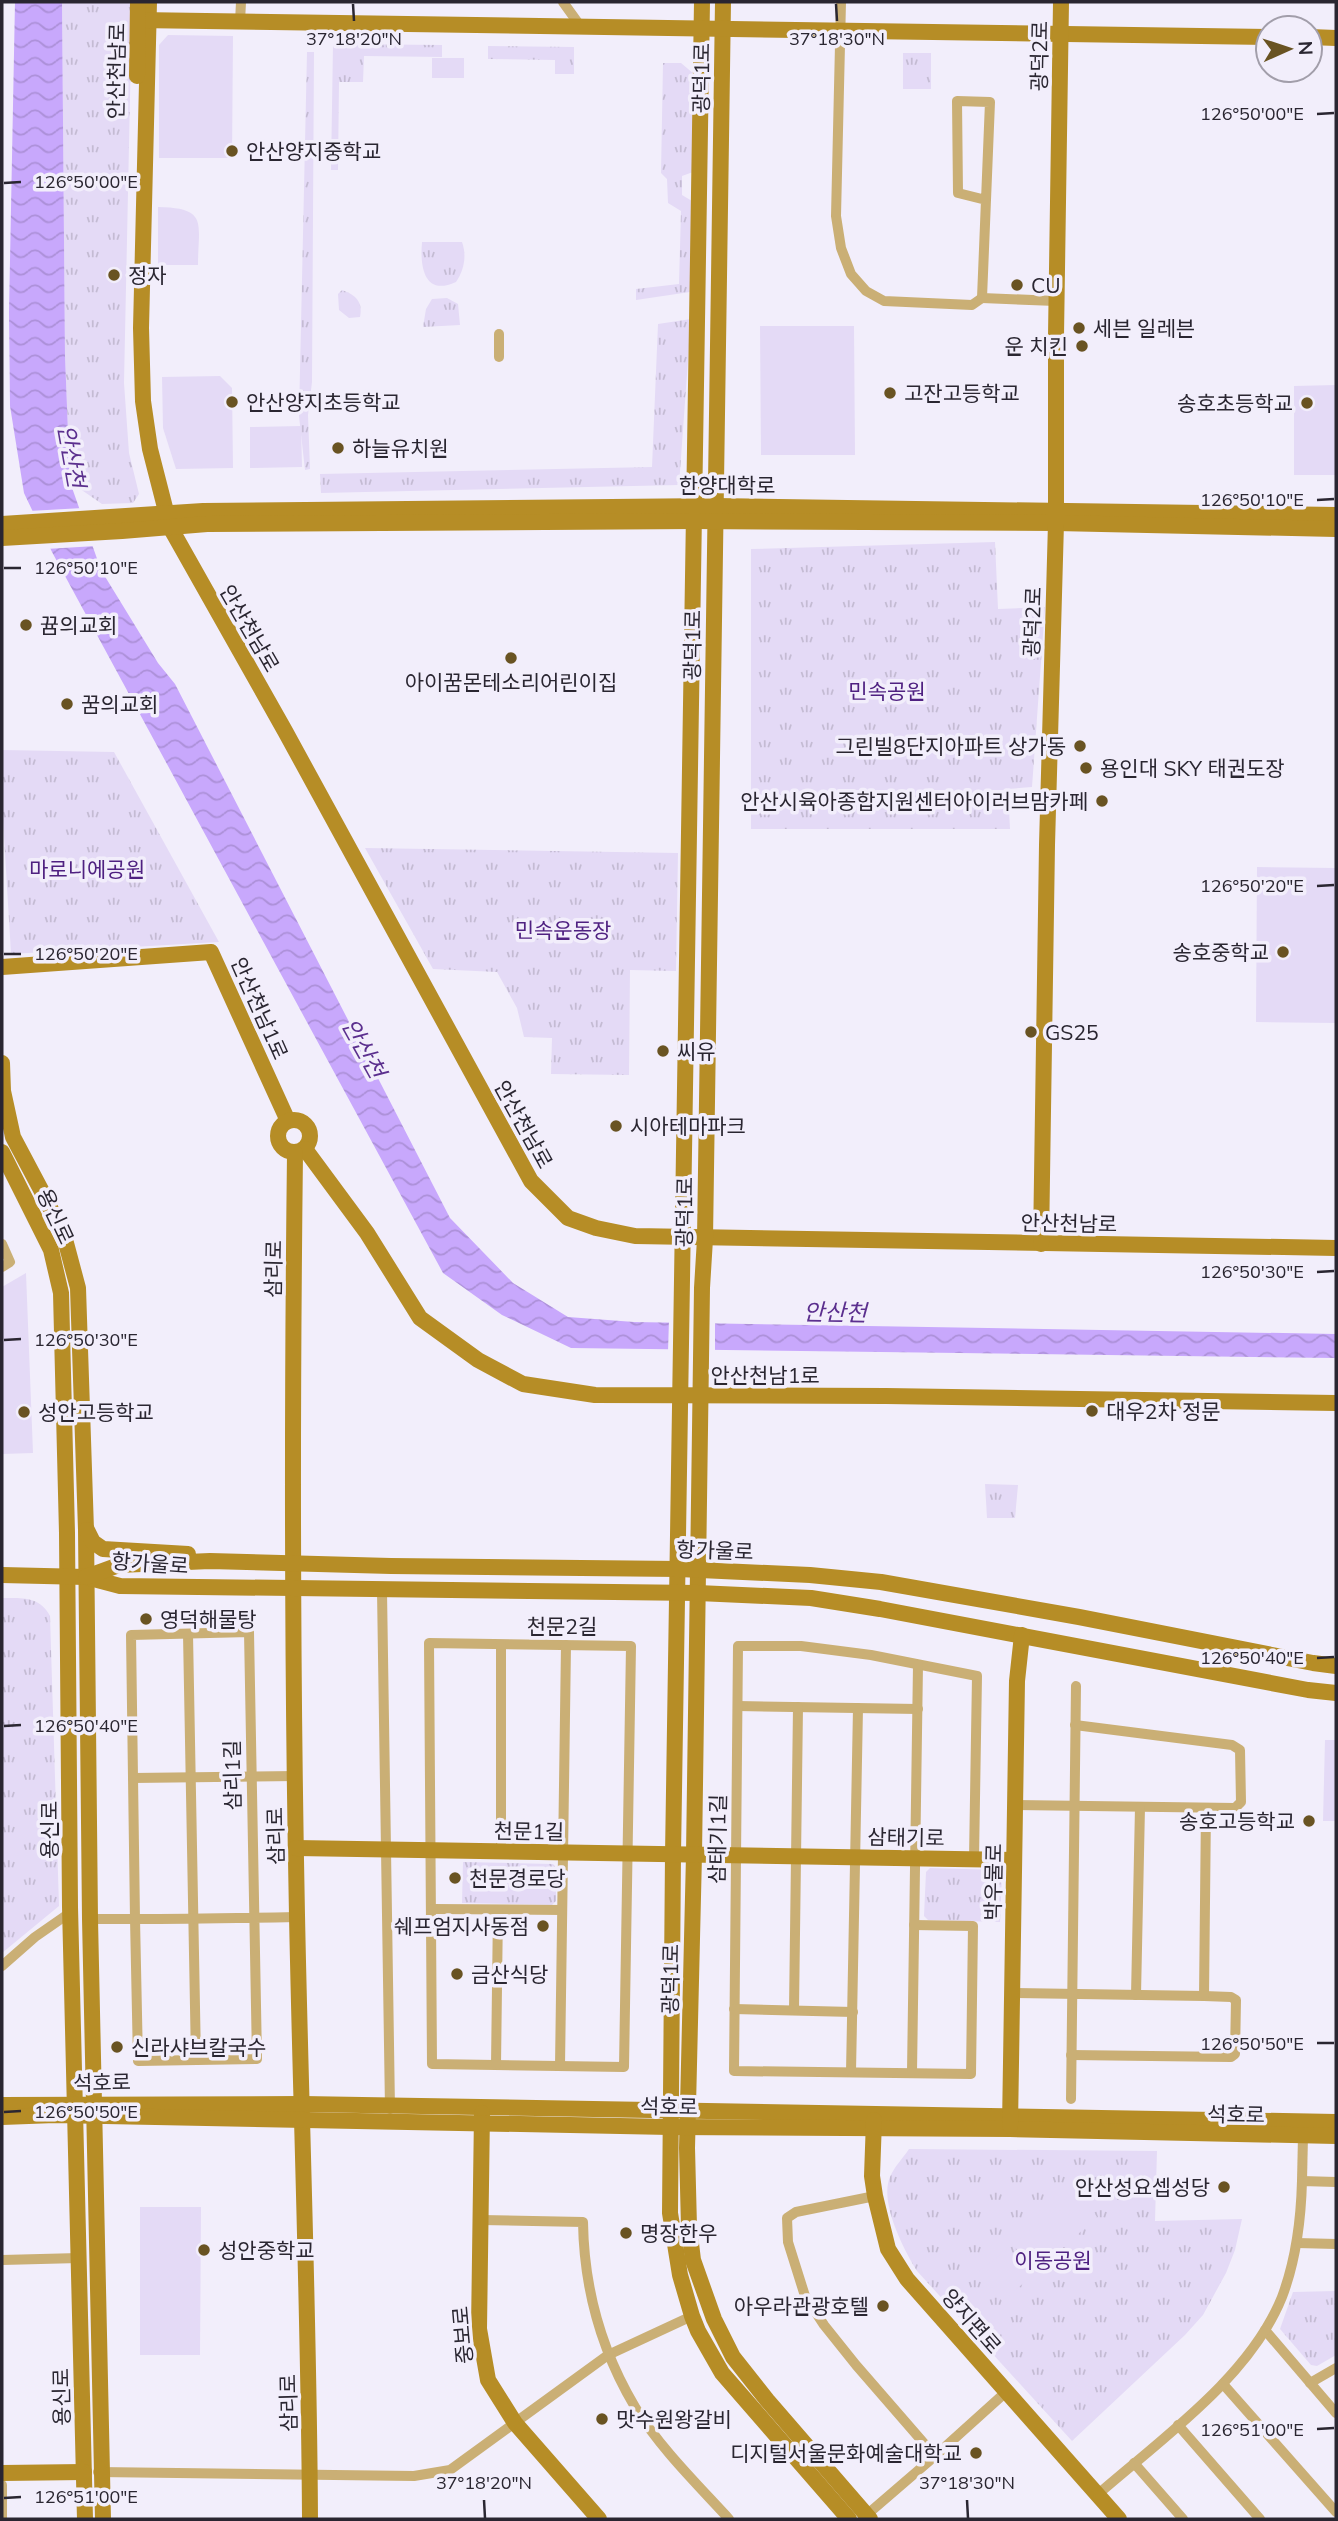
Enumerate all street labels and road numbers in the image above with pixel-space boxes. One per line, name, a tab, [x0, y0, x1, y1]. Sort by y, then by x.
street label: 광덕2로	[1025, 20, 1053, 92]
street label: 안산천남로	[102, 22, 130, 120]
street label: 광덕1로	[687, 42, 715, 114]
street label: 한양대학로	[679, 472, 775, 498]
street label: 안산천남로	[215, 580, 285, 676]
street label: 광덕2로	[1018, 586, 1046, 658]
street label: 광덕1로	[678, 609, 706, 681]
street label: 안산천남1로	[226, 953, 294, 1063]
street label: 안산천남로	[489, 1075, 559, 1173]
street label: 광덕1로	[670, 1176, 698, 1248]
street label: 용신로	[32, 1184, 80, 1248]
street label: 안산천남로	[1020, 1209, 1118, 1237]
street label: 삼리로	[259, 1240, 287, 1298]
street label: 안산천남1로	[710, 1362, 820, 1388]
street label: 항가울로	[676, 1536, 754, 1564]
street label: 항가울로	[111, 1547, 189, 1579]
street label: 천문2길	[527, 1613, 597, 1639]
street label: 삼리1길	[218, 1739, 246, 1811]
street label: 삼태기1길	[703, 1794, 731, 1884]
street label: 용신로	[36, 1801, 62, 1859]
street label: 삼리로	[261, 1807, 289, 1865]
street label: 천문1길	[493, 1817, 565, 1845]
street label: 삼태기로	[867, 1823, 945, 1851]
street label: 박우물로	[979, 1843, 1007, 1921]
street label: 광덕1로	[656, 1943, 684, 2015]
street label: 석호로	[73, 2068, 131, 2096]
street label: 석호로	[640, 2092, 698, 2120]
street label: 석호로	[1207, 2100, 1265, 2128]
street label: 양지편로	[937, 2283, 1007, 2359]
street label: 중보로	[447, 2305, 477, 2365]
street label: 용신로	[47, 2368, 75, 2426]
street label: 삼리로	[274, 2374, 302, 2432]

